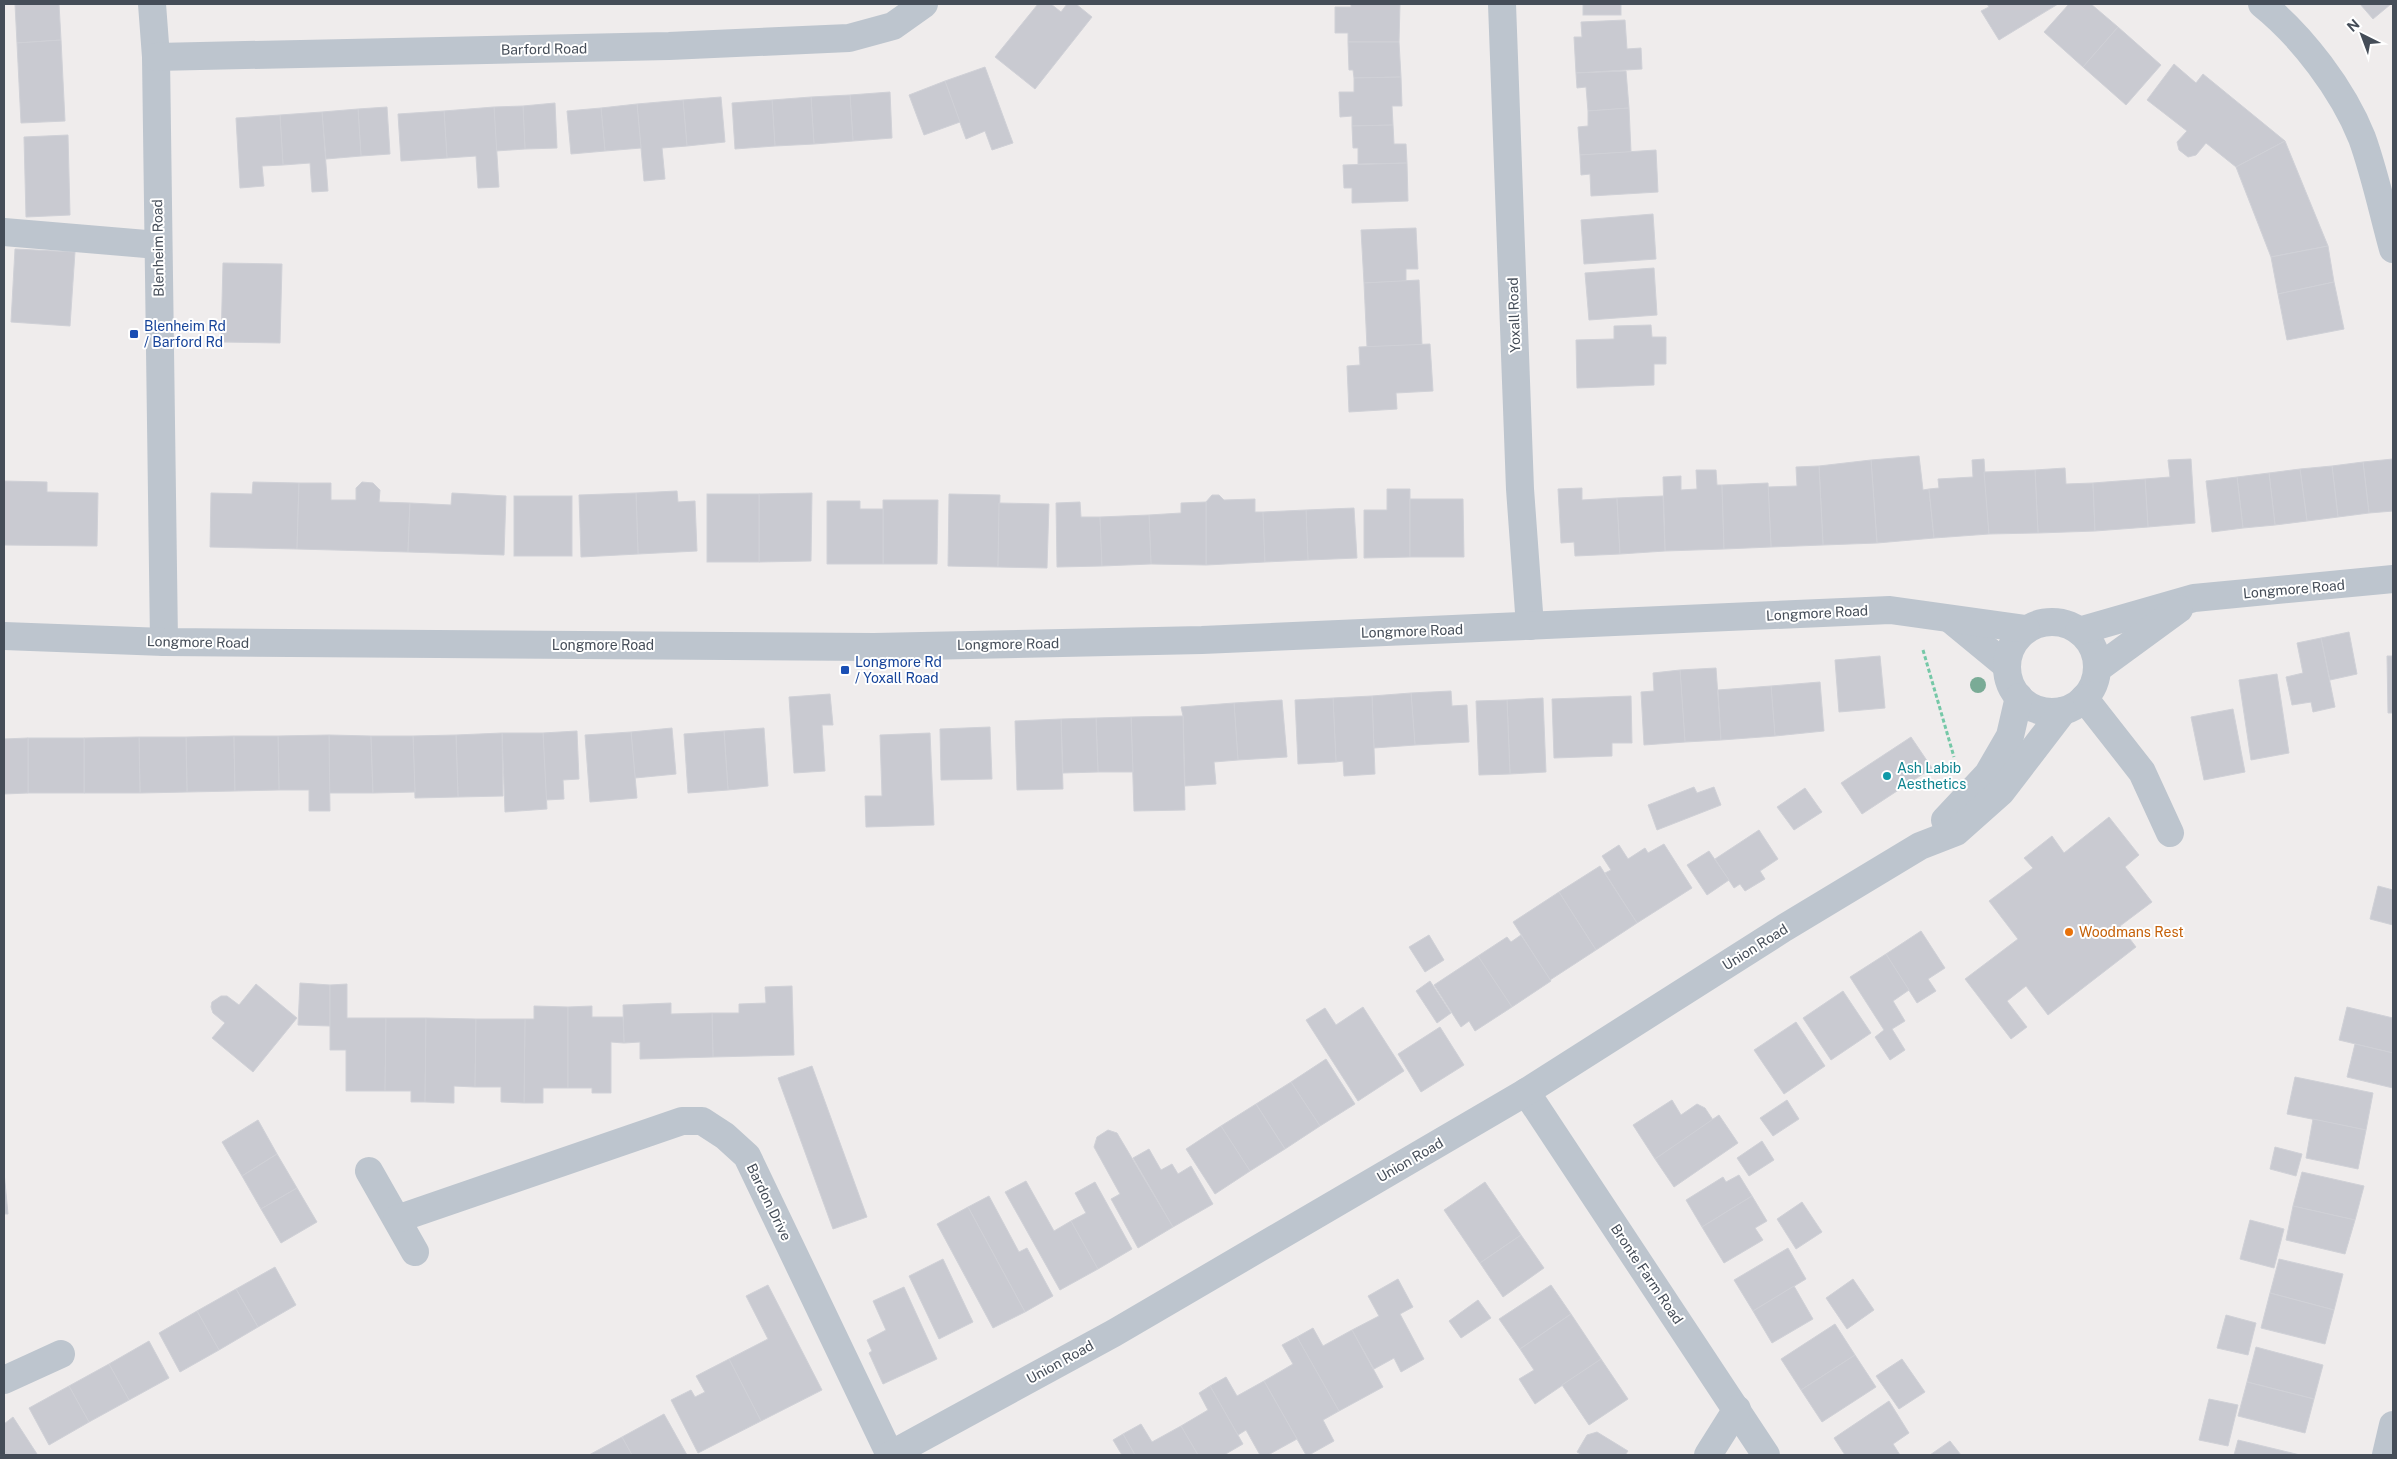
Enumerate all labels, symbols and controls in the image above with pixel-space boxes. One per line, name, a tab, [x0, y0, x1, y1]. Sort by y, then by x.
north arrow	[2337, 10, 2387, 60]
text: N	[2344, 16, 2363, 35]
street label: Barford Road	[501, 40, 587, 58]
street label: Blenheim Road	[149, 199, 167, 297]
street label: Yoxall Road	[1505, 277, 1523, 353]
place label: Blenheim Rd / Barford Rd	[144, 318, 226, 350]
marker: Blenheim Rd / Barford Rd	[128, 328, 140, 340]
street label: Longmore Road	[2242, 577, 2346, 601]
street label: Longmore Road	[1765, 602, 1869, 624]
street label: Longmore Road	[1361, 621, 1463, 641]
street label: Longmore Road	[147, 633, 249, 651]
street label: Longmore Road	[957, 635, 1059, 653]
street label: Longmore Road	[552, 637, 654, 653]
place label: Longmore Rd / Yoxall Road	[855, 654, 942, 686]
marker: Longmore Rd / Yoxall Road	[839, 664, 851, 676]
place label: Ash Labib Aesthetics	[1897, 760, 1966, 792]
marker: Ash Labib Aesthetics	[1881, 770, 1893, 782]
street label: Union Road	[1719, 921, 1791, 973]
place label: Woodmans Rest	[2079, 924, 2184, 940]
marker: Woodmans Rest	[2063, 926, 2075, 938]
street label: Union Road	[1374, 1135, 1446, 1185]
street label: Bardon Drive	[743, 1161, 795, 1243]
street label: Bronte Farm Road	[1608, 1221, 1686, 1327]
street label: Union Road	[1024, 1337, 1096, 1387]

